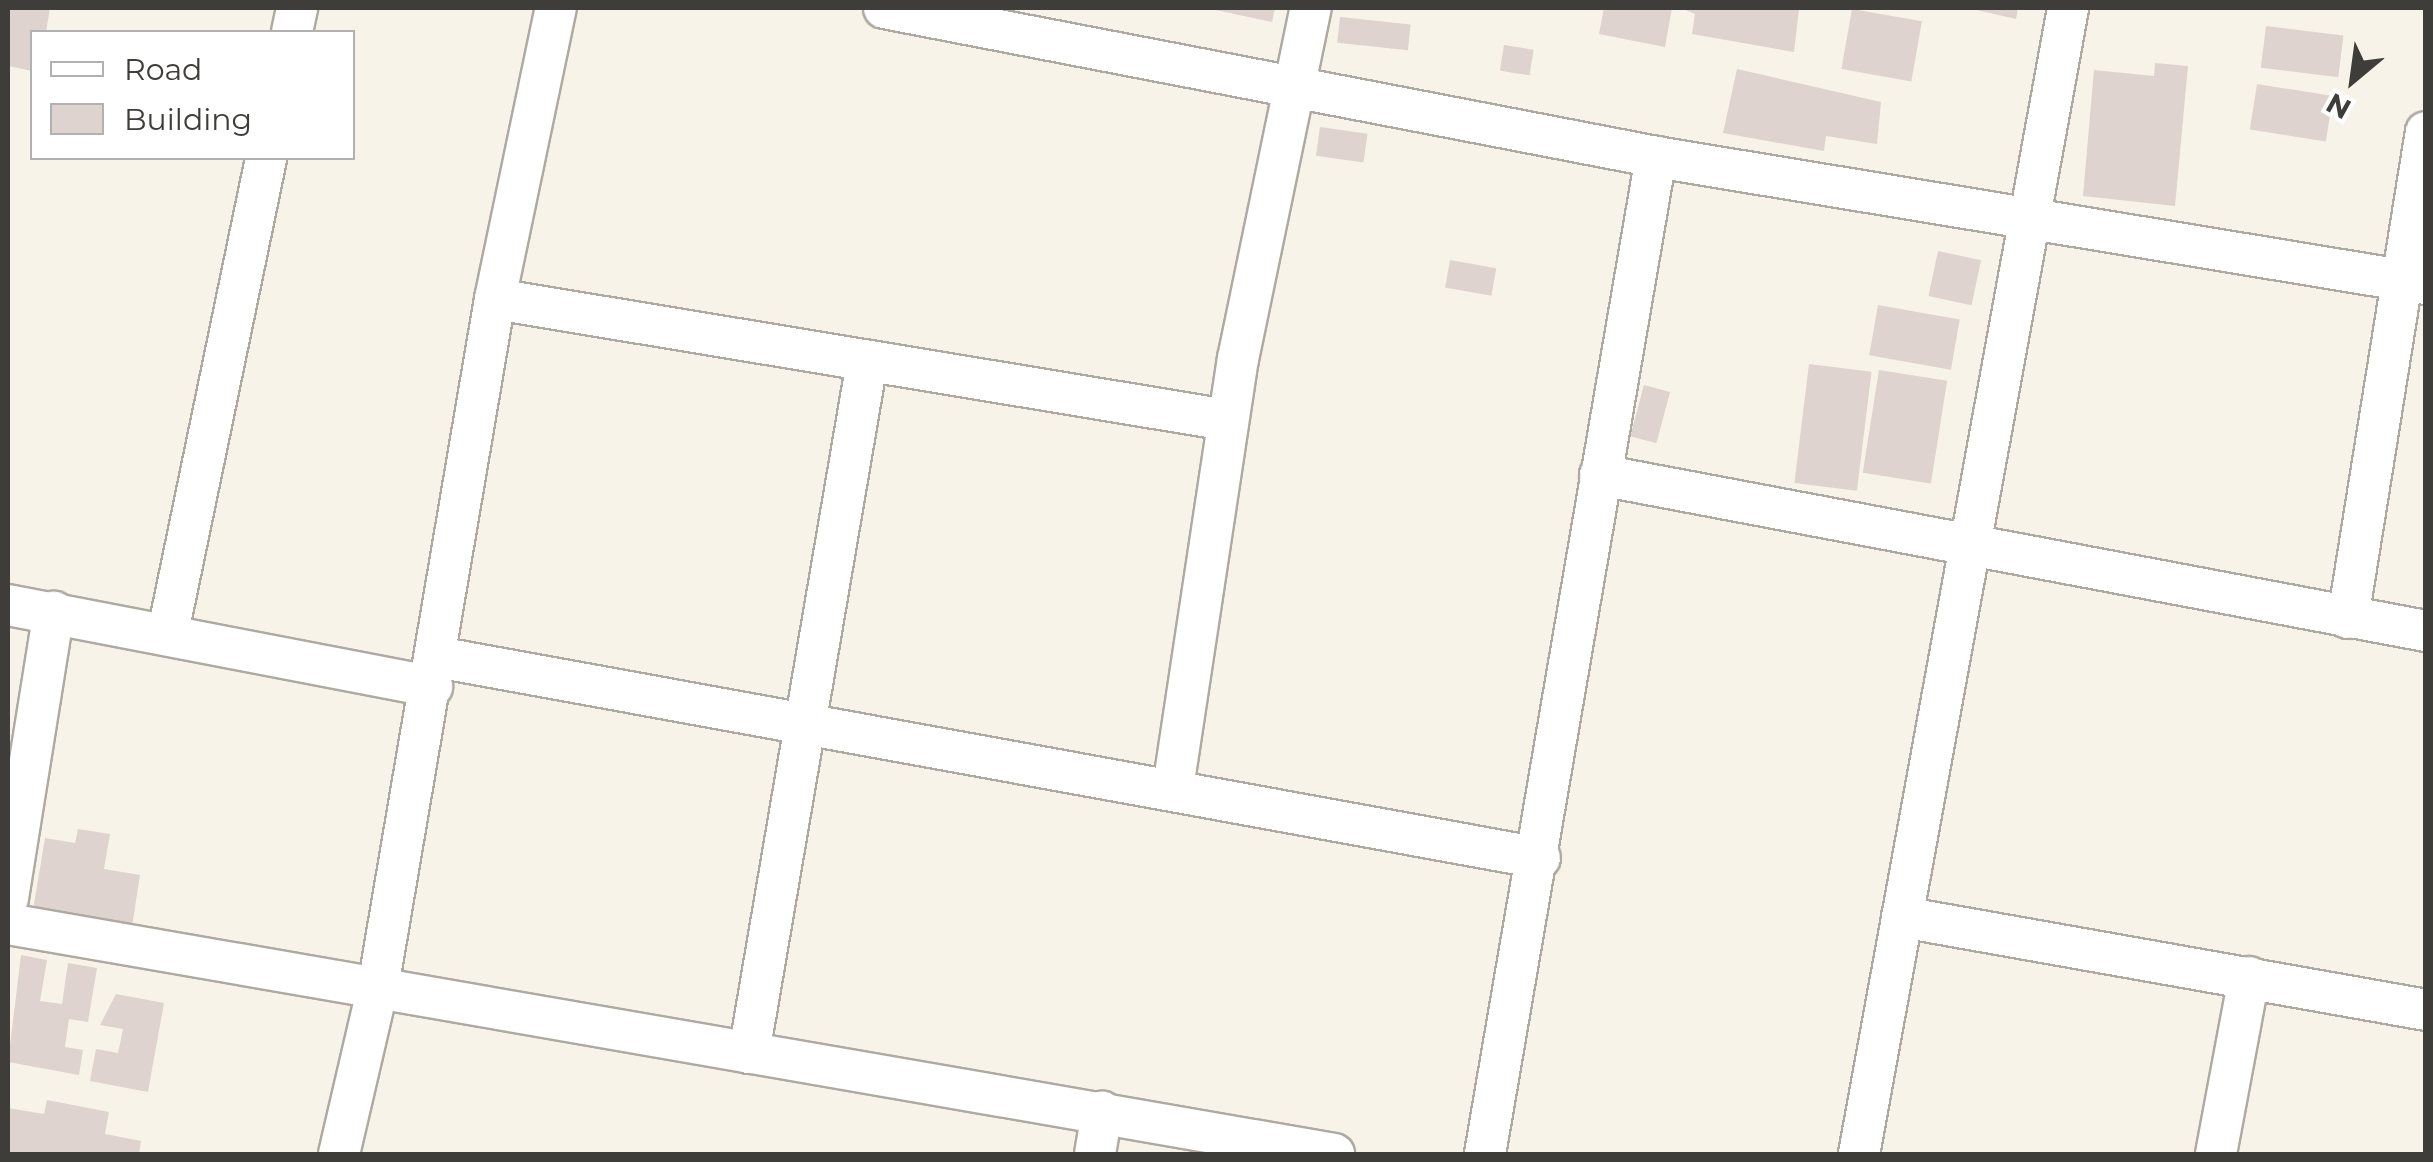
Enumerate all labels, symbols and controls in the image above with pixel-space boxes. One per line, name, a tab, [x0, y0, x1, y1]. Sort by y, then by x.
legend	[30, 30, 355, 160]
north arrow	[2303, 30, 2403, 130]
text: Road	[124, 51, 202, 88]
text: N	[2320, 86, 2357, 127]
text: Building	[124, 101, 252, 138]

